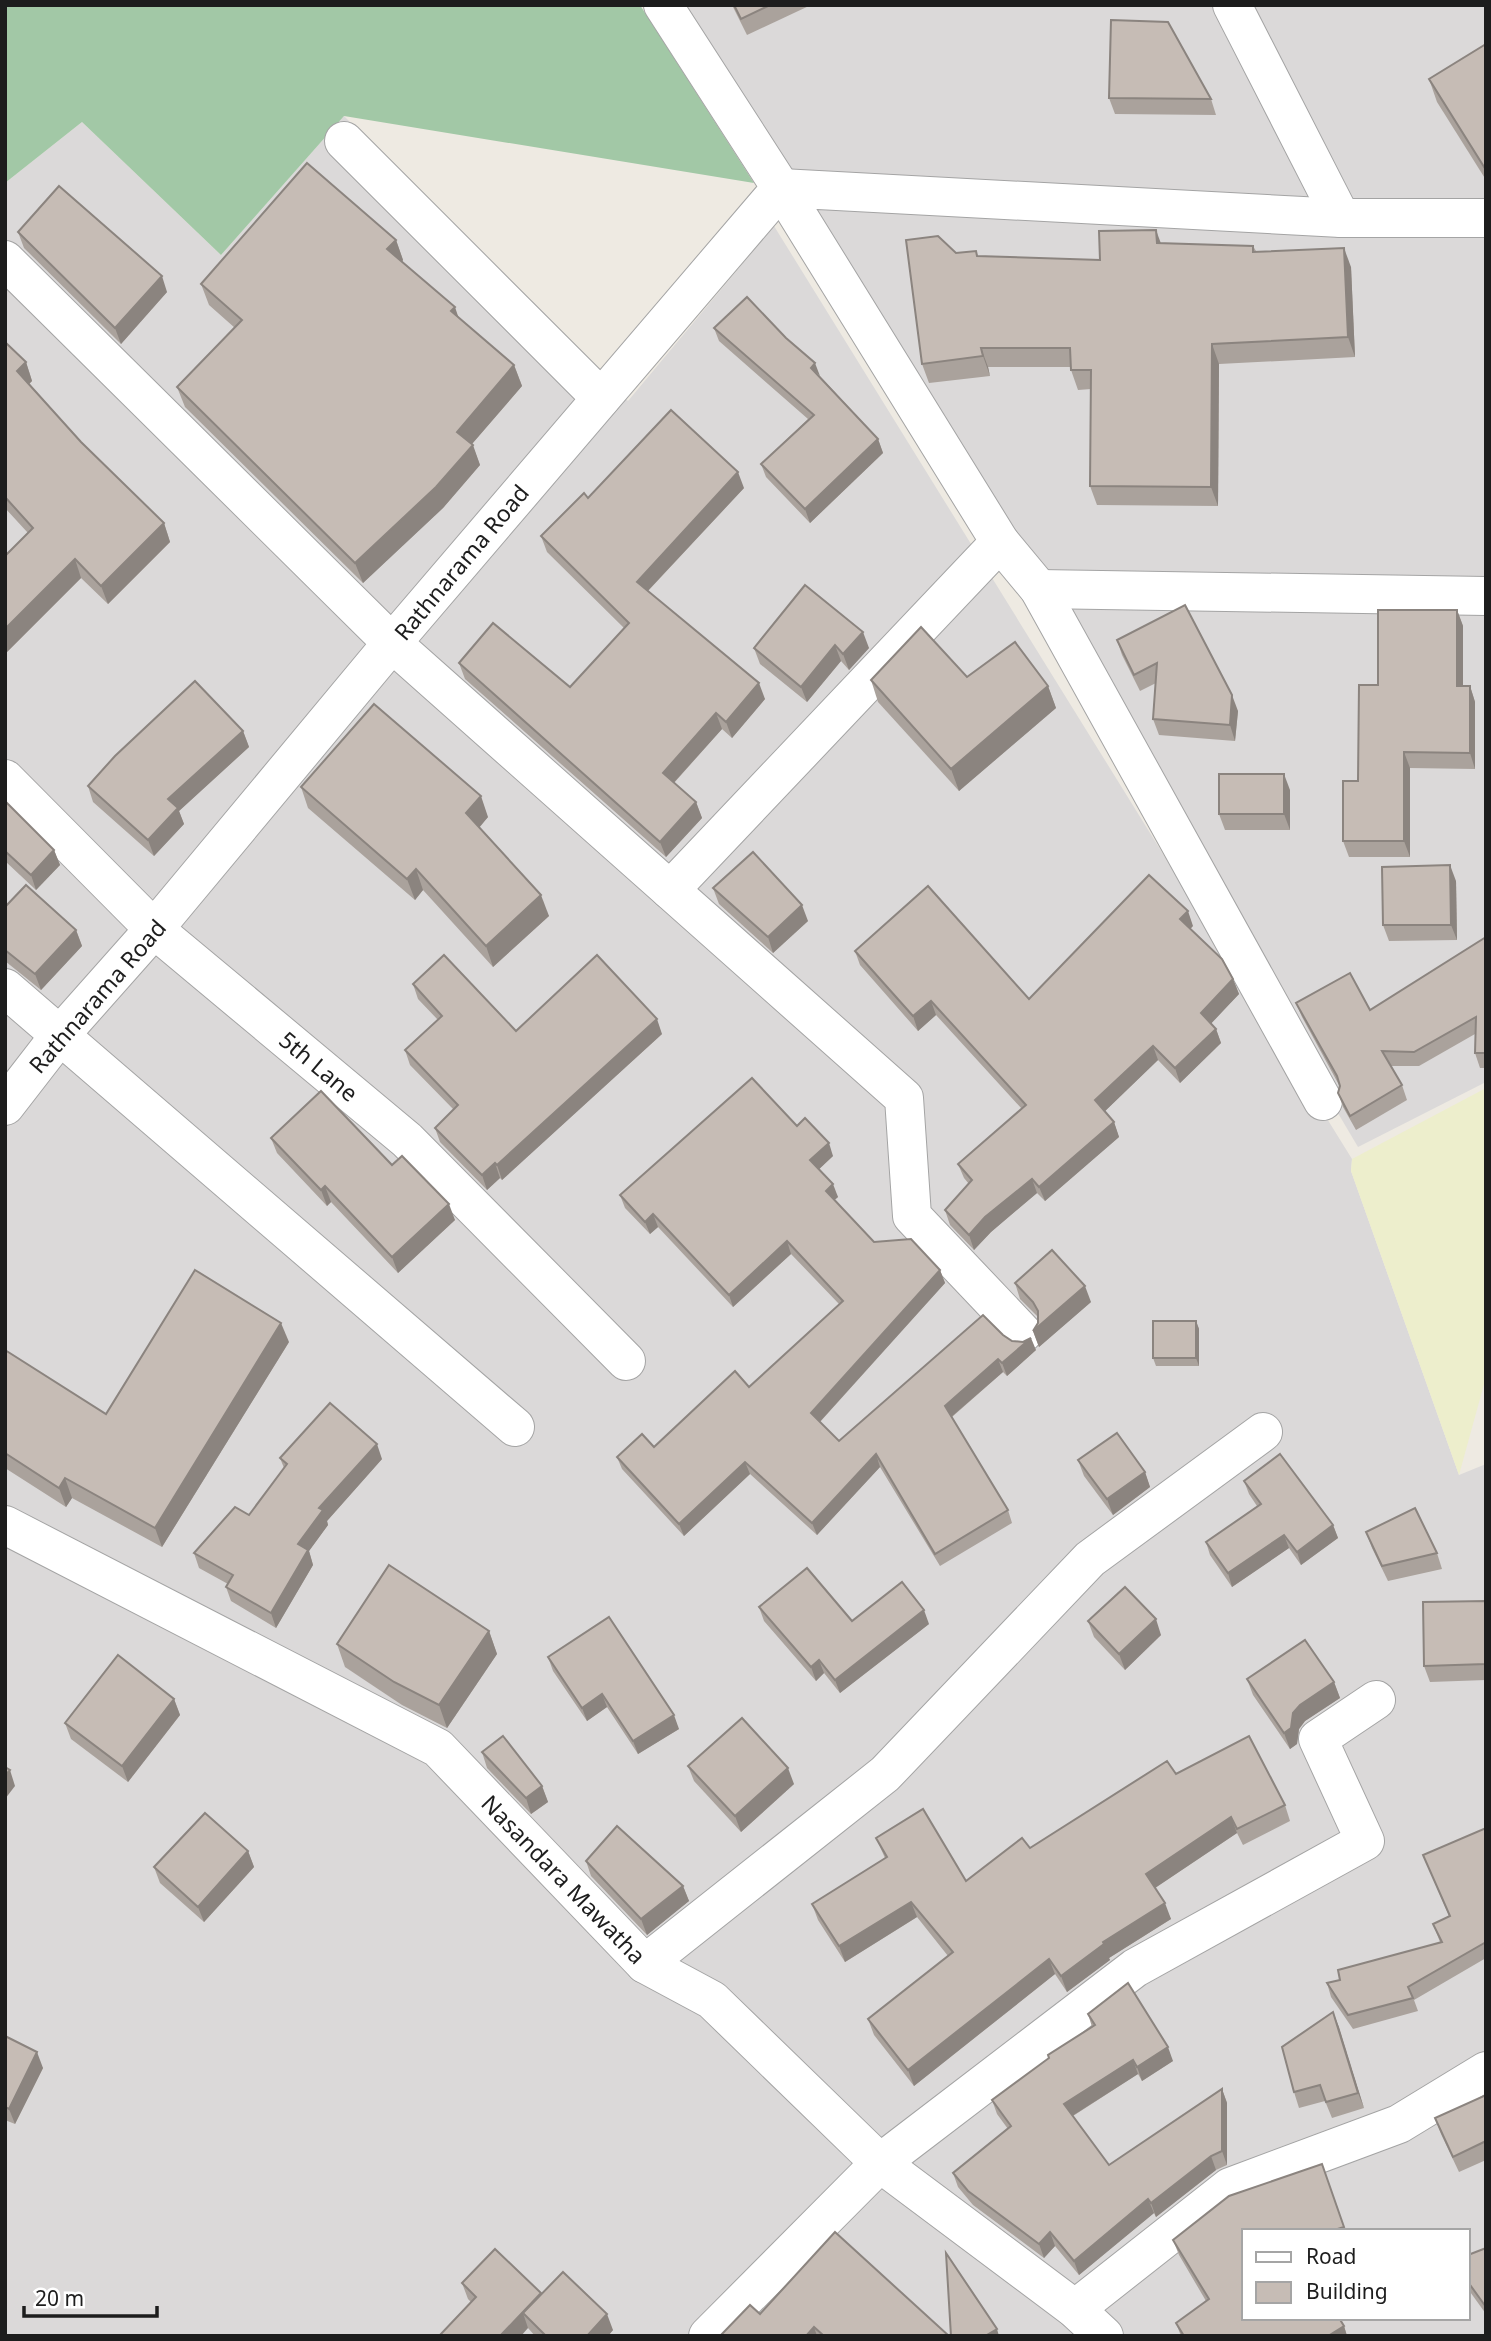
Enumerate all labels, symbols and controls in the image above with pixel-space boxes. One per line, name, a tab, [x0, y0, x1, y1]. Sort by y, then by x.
street label: Rathnarama Road	[386, 477, 536, 647]
street label: Rathnarama Road	[21, 912, 173, 1080]
street label: 5th Lane	[273, 1024, 365, 1108]
street label: Nasandara Mawatha	[475, 1787, 653, 1971]
legend	[1242, 2229, 1470, 2320]
text: Road	[1306, 2242, 1356, 2270]
scale bar	[24, 2274, 158, 2318]
text: Building	[1306, 2277, 1388, 2305]
text: 20 m	[35, 2284, 84, 2312]

